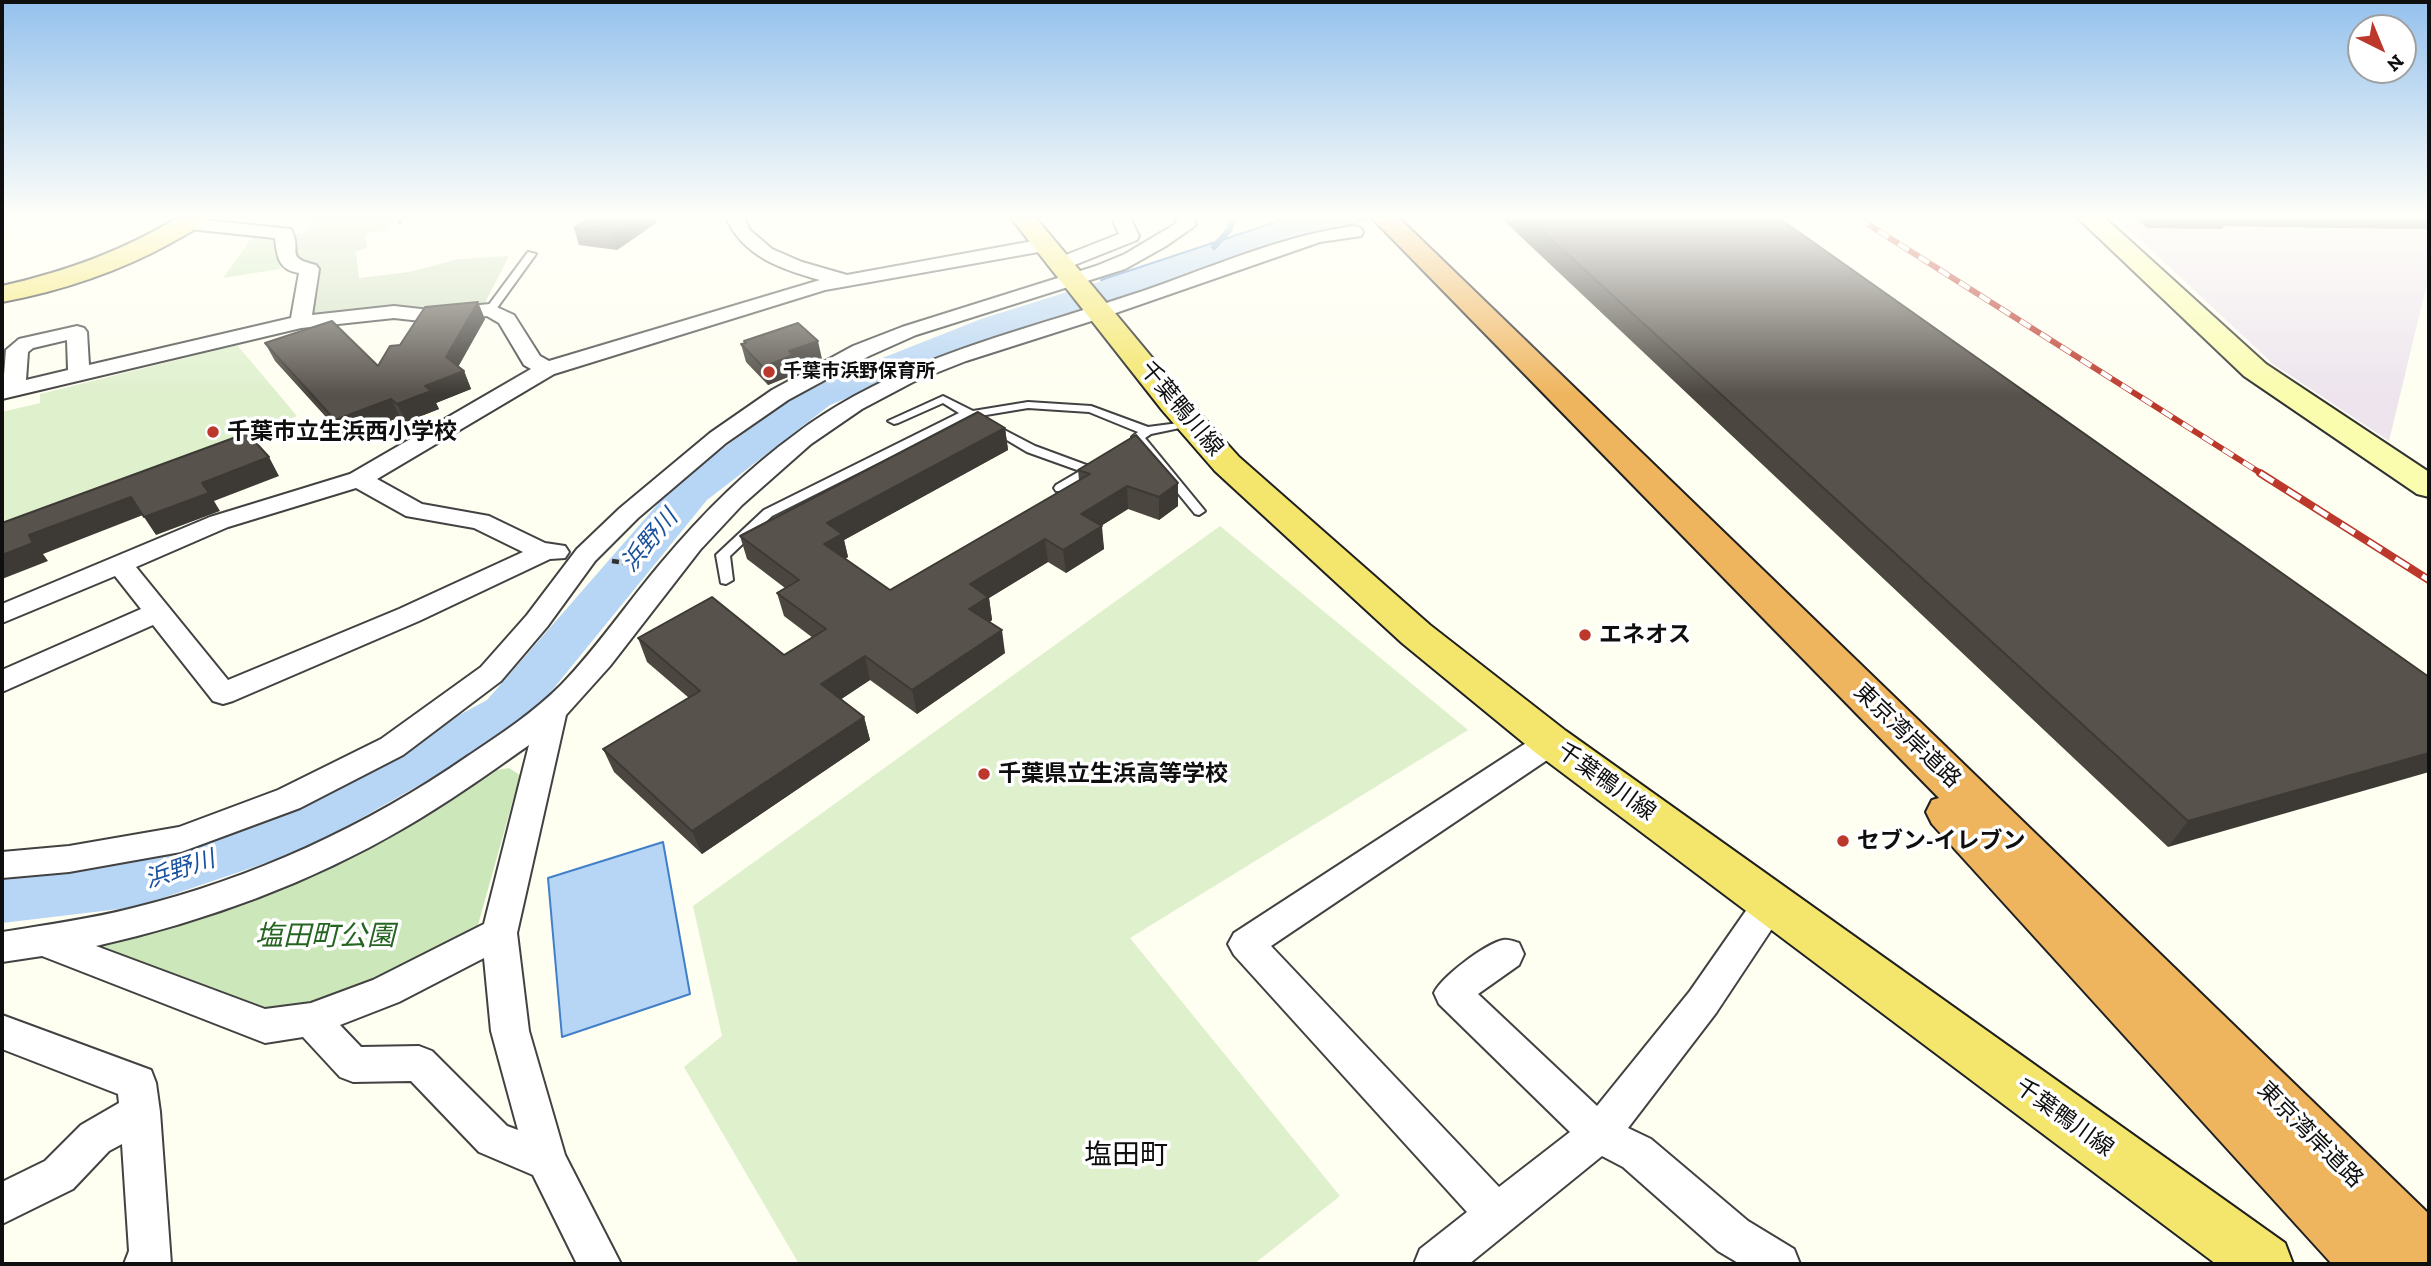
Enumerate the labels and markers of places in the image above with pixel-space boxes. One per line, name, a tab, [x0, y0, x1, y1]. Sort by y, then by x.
place label: 千葉市浜野保育所	[783, 361, 935, 383]
marker: 千葉市浜野保育所	[761, 364, 777, 380]
place label: 千葉市立生浜西小学校	[227, 418, 457, 446]
marker: 千葉市立生浜西小学校	[205, 424, 221, 440]
place label: エネオス	[1599, 621, 1691, 649]
marker: エネオス	[1577, 627, 1593, 643]
place label: 千葉県立生浜高等学校	[998, 760, 1228, 788]
marker: 千葉県立生浜高等学校	[976, 766, 992, 782]
place label: セブン-イレブン	[1857, 827, 2025, 855]
marker: セブン-イレブン	[1835, 833, 1851, 849]

